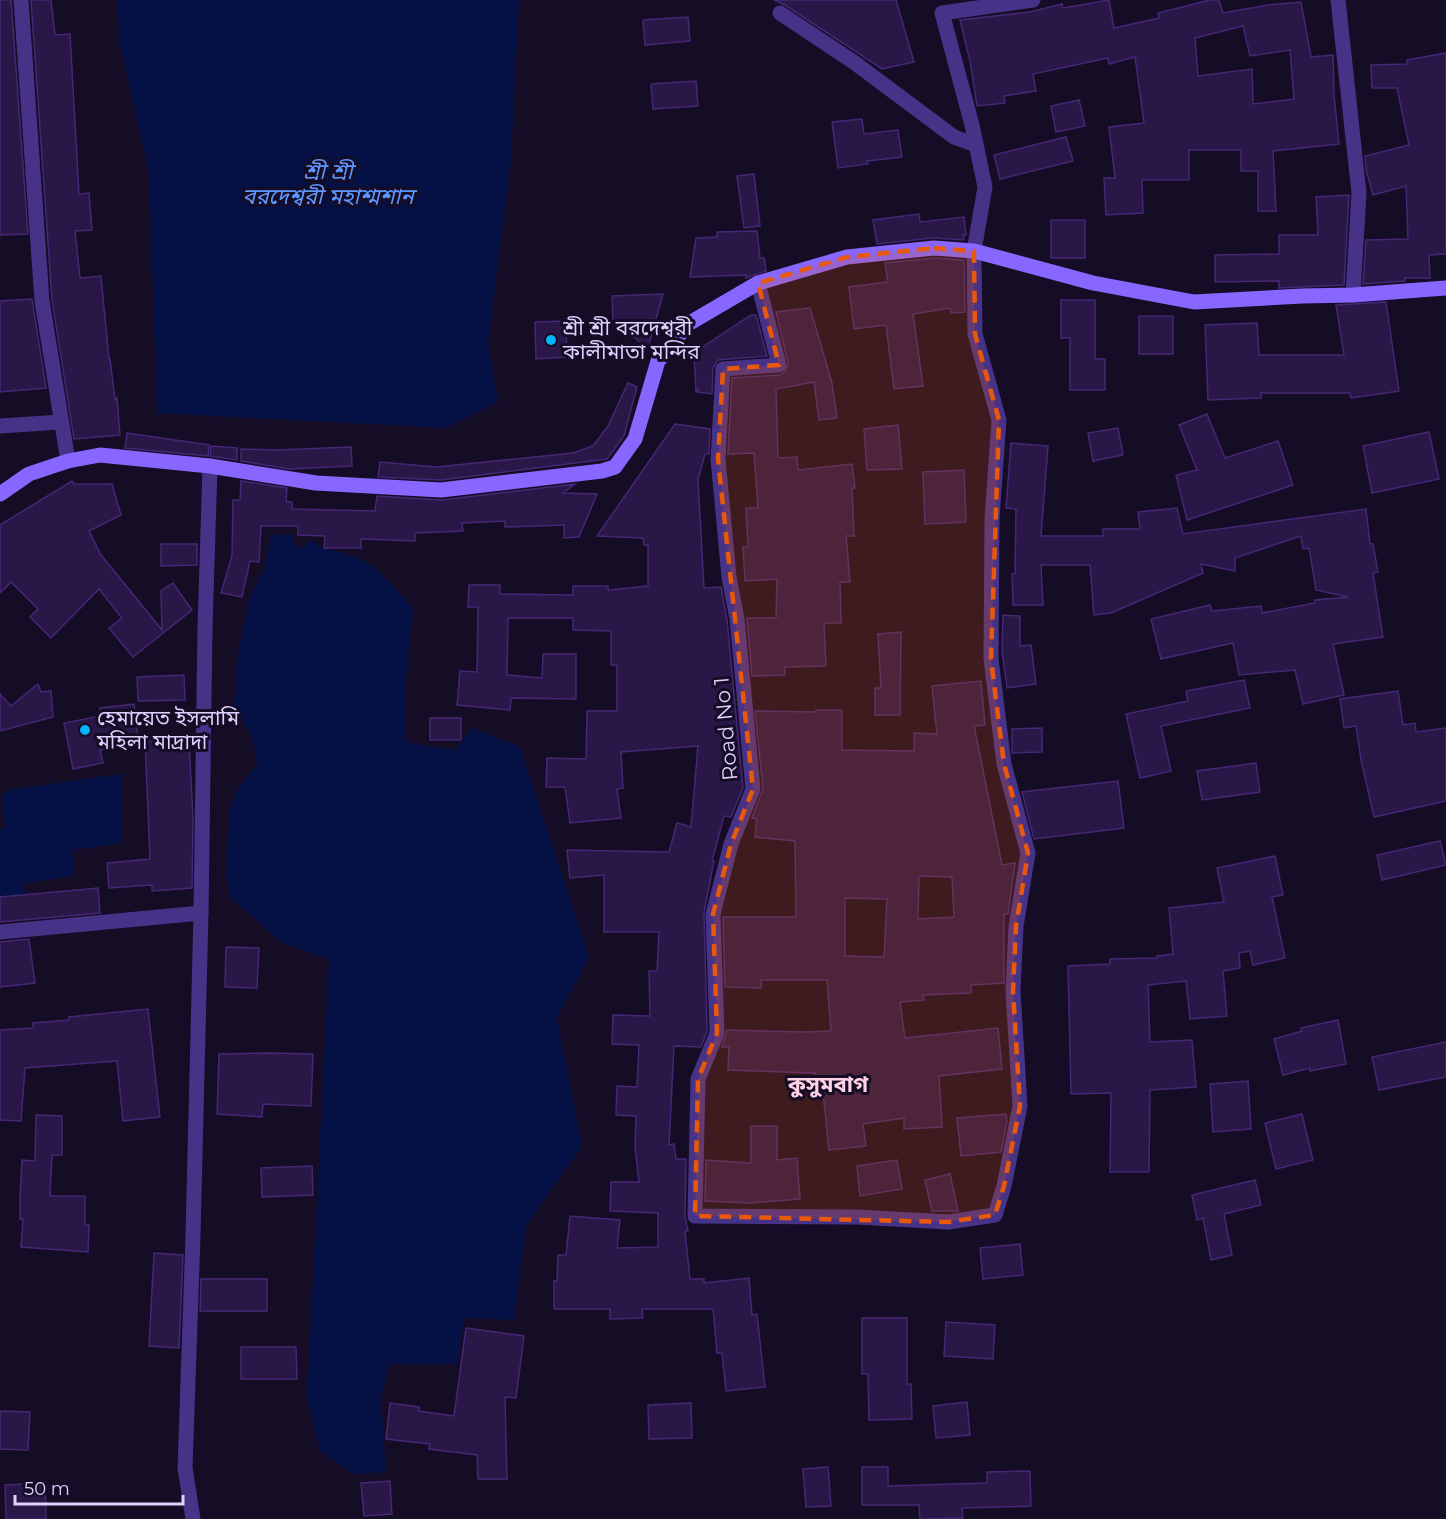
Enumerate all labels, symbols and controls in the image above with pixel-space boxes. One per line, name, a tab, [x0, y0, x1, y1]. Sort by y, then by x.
water label: শ্রী শ্রী বরদেশ্বরী মহাশ্মশান	[242, 158, 417, 210]
place label: শ্রী শ্রী বরদেশ্বরী কালীমাতা মন্দির	[562, 315, 700, 364]
marker: শ্রী শ্রী বরদেশ্বরী কালীমাতা মন্দির	[544, 333, 558, 347]
street label: Road No 1	[709, 676, 742, 782]
place label: হেমায়েত ইসলামি মহিলা মাদ্রাদা	[96, 705, 240, 754]
marker: হেমায়েত ইসলামি মহিলা মাদ্রাদা	[78, 723, 92, 737]
district label: কুসুমবাগ	[787, 1071, 869, 1098]
scale bar	[15, 1468, 183, 1506]
text: 50 m	[24, 1478, 70, 1500]

